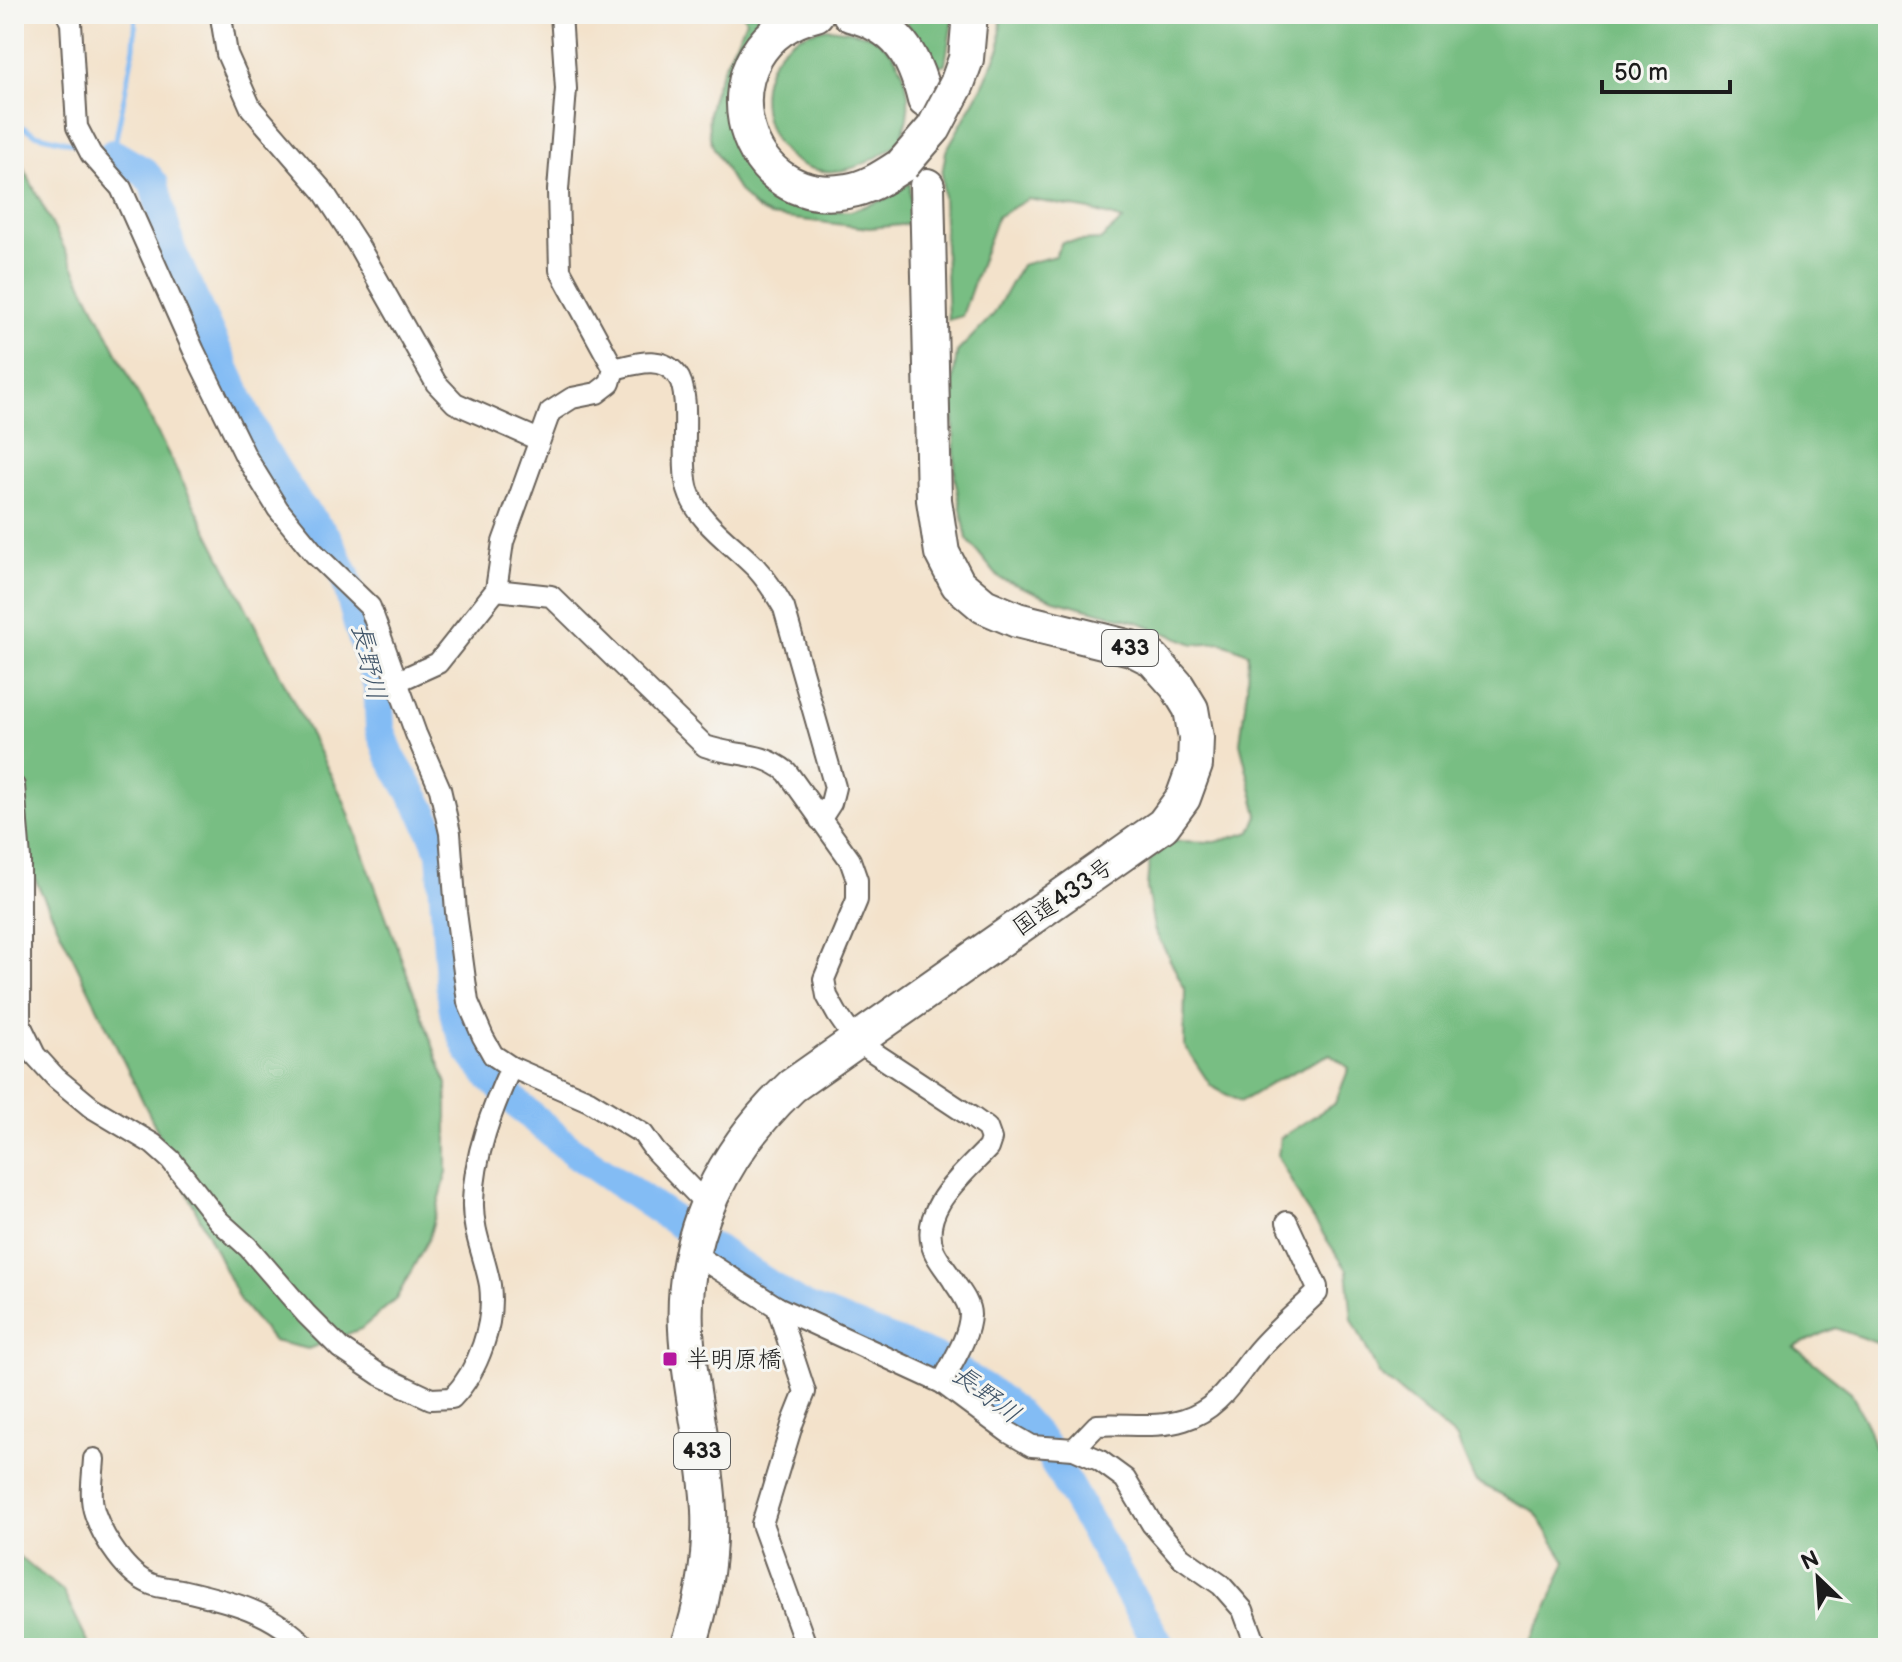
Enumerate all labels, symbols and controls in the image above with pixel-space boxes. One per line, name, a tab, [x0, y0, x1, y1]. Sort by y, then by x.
scale bar	[1602, 44, 1730, 94]
text: 50 m	[1614, 58, 1668, 87]
water label: 長野川	[344, 621, 392, 703]
road number: 433	[1102, 630, 1158, 666]
street label: 国道433号	[1007, 852, 1119, 942]
place label: 半明原橋	[686, 1345, 782, 1374]
marker: 半明原橋	[661, 1350, 679, 1368]
water label: 長野川	[946, 1359, 1026, 1431]
road number: 433	[674, 1433, 730, 1469]
north arrow	[1778, 1538, 1858, 1618]
text: N	[1797, 1546, 1823, 1577]

